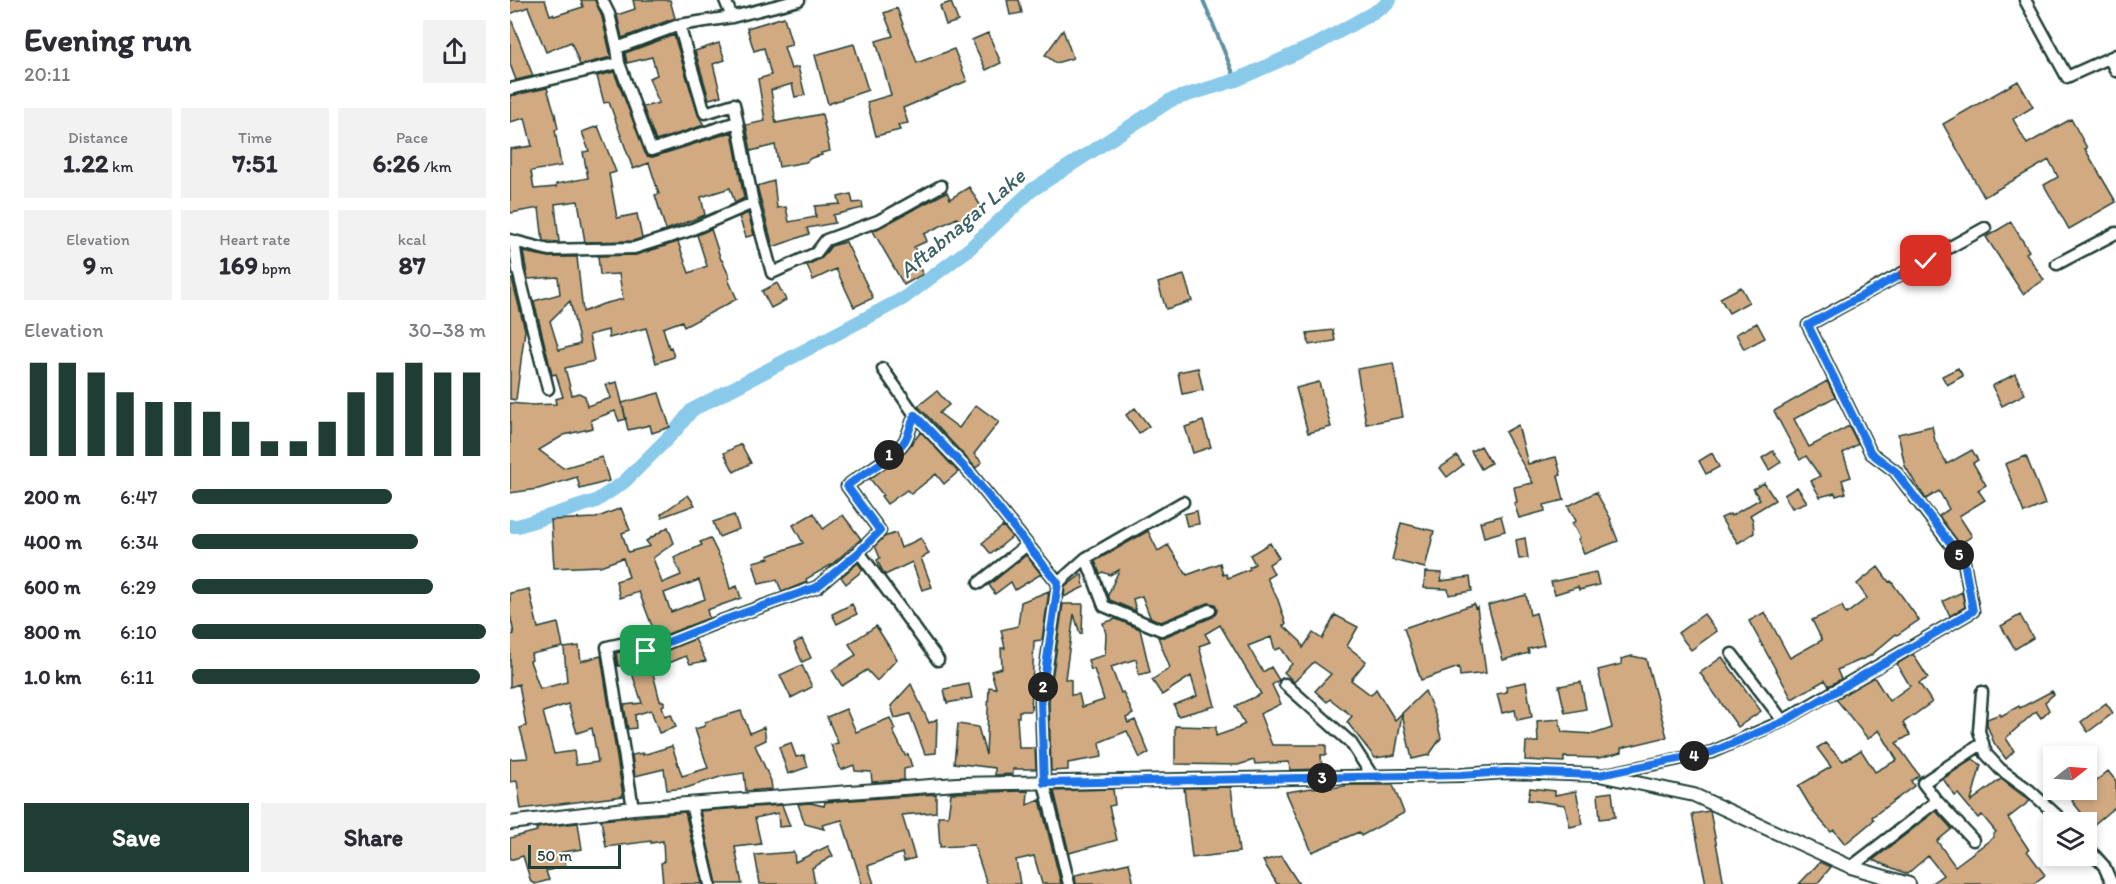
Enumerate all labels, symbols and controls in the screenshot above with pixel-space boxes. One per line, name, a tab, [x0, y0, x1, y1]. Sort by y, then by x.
text: Evening run	[24, 20, 191, 59]
button: share	[423, 20, 486, 83]
text: 20:11	[24, 62, 70, 86]
text: Distance	[68, 128, 128, 147]
text: Time	[238, 128, 272, 147]
text: Pace	[396, 128, 428, 147]
text: 1.22	[63, 147, 109, 179]
text: 7:51	[233, 147, 277, 179]
text: 6:26	[372, 147, 420, 179]
text: km	[109, 157, 133, 176]
text: /km	[420, 157, 452, 176]
water label: Aftabnagar Lake	[893, 161, 1032, 284]
text: Elevation	[66, 230, 130, 249]
text: Heart rate	[220, 230, 290, 249]
text: kcal	[398, 230, 426, 249]
pin	[1900, 235, 1951, 286]
icon: check	[1909, 244, 1942, 277]
text: 9	[83, 249, 96, 281]
text: 169	[219, 249, 258, 281]
text: 87	[398, 249, 426, 281]
text: m	[96, 259, 113, 278]
text: bpm	[258, 259, 291, 278]
text: Elevation	[24, 318, 103, 342]
text: 30–38 m	[408, 318, 486, 342]
pin: 1	[874, 440, 904, 470]
text: 1	[885, 445, 893, 464]
text: 200 m	[24, 485, 80, 509]
text: 6:47	[120, 485, 157, 509]
text: 400 m	[24, 530, 82, 554]
text: 6:34	[120, 530, 158, 554]
pin: 5	[1944, 540, 1974, 570]
text: 5	[1955, 545, 1963, 564]
text: 600 m	[24, 575, 81, 599]
text: 6:29	[120, 575, 156, 599]
text: 800 m	[24, 620, 81, 644]
text: 6:10	[120, 620, 157, 644]
pin	[620, 625, 671, 676]
icon: arrive	[629, 634, 662, 667]
text: 1.0 km	[24, 665, 81, 689]
text: 6:11	[120, 665, 154, 689]
pin: 2	[1028, 672, 1058, 702]
text: 2	[1039, 677, 1047, 696]
pin: 4	[1679, 741, 1709, 771]
text: 4	[1689, 746, 1699, 765]
north arrow	[2043, 746, 2097, 800]
map controls	[2043, 746, 2097, 866]
pin: 3	[1307, 763, 1337, 793]
text: 3	[1318, 768, 1326, 787]
button: Save	[24, 803, 249, 872]
button: Share	[261, 803, 486, 872]
button: layers	[2043, 812, 2097, 866]
scale bar	[528, 842, 621, 870]
text: 50 m	[537, 846, 572, 865]

